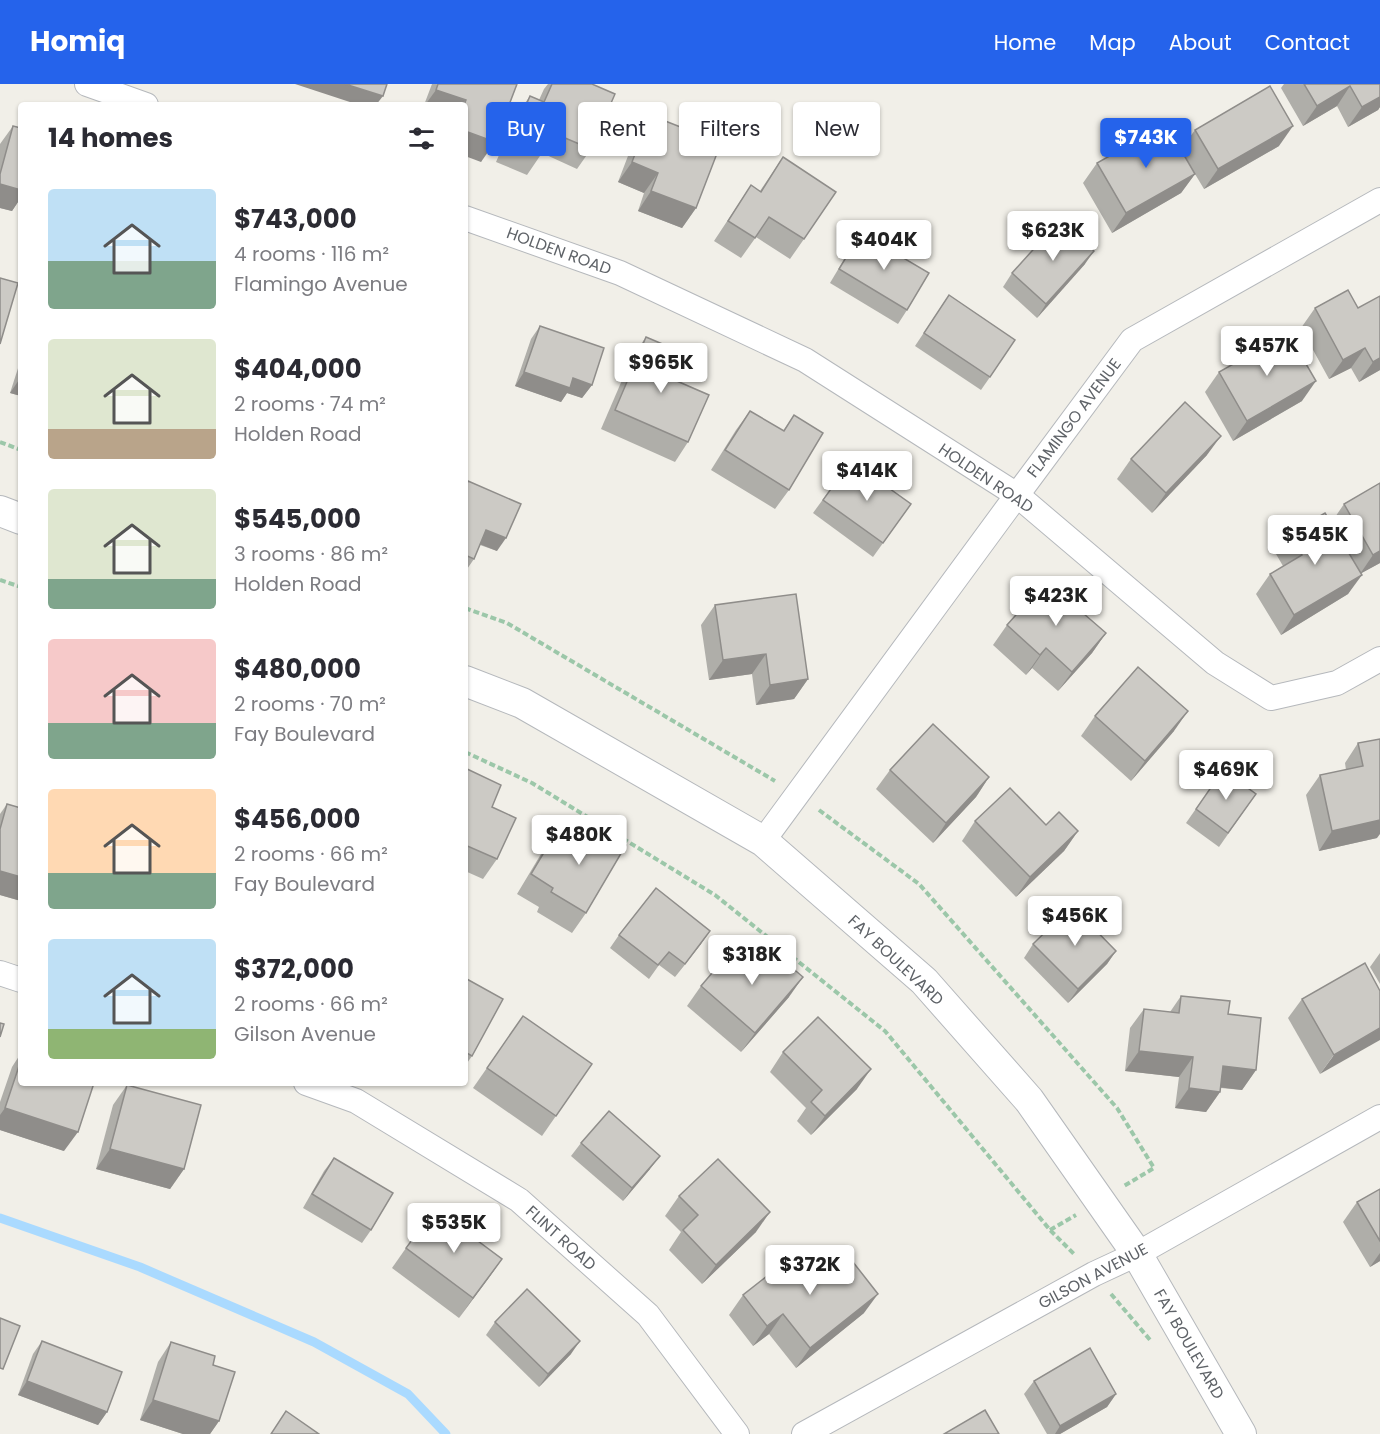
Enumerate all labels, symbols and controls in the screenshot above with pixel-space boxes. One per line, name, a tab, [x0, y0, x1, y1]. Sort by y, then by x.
text: Homiq	[30, 22, 125, 61]
text: Home	[994, 28, 1056, 57]
text: Map	[1089, 28, 1136, 57]
text: About	[1169, 28, 1232, 57]
text: Contact	[1265, 28, 1350, 57]
chip: Buy	[486, 102, 566, 156]
chip: Rent	[578, 102, 667, 156]
chip: Filters	[679, 102, 781, 156]
chip: New	[793, 102, 880, 156]
pin: $743K	[1104, 118, 1188, 169]
text: 14 homes	[48, 120, 173, 156]
icon: filters	[405, 122, 438, 155]
text: $743K	[1114, 123, 1178, 151]
text: $743,000	[234, 201, 357, 237]
pin: $623K	[1011, 211, 1095, 262]
icon: home	[96, 213, 168, 285]
text: $623K	[1021, 216, 1085, 244]
pin: $404K	[842, 220, 926, 271]
street label: HOLDEN ROAD	[503, 221, 615, 281]
text: $404K	[850, 225, 918, 253]
text: 4 rooms · 116 m²	[234, 240, 389, 268]
text: Flamingo Avenue	[234, 270, 408, 298]
pin: $457K	[1225, 326, 1309, 377]
text: $457K	[1235, 331, 1299, 359]
pin: $965K	[619, 343, 703, 394]
text: $965K	[628, 348, 694, 376]
text: $404,000	[234, 351, 362, 387]
street label: FLAMINGO AVENUE	[1021, 354, 1127, 482]
icon: home	[96, 363, 168, 435]
text: 2 rooms · 74 m²	[234, 390, 386, 418]
text: Holden Road	[234, 420, 362, 448]
street label: HOLDEN ROAD	[934, 438, 1038, 518]
pin: $414K	[825, 451, 909, 502]
text: $414K	[836, 456, 898, 484]
text: $545,000	[234, 501, 361, 537]
icon: home	[96, 513, 168, 585]
pin: $545K	[1273, 515, 1357, 566]
text: $545K	[1282, 520, 1348, 548]
text: 3 rooms · 86 m²	[234, 540, 388, 568]
text: Holden Road	[234, 570, 362, 598]
pin: $423K	[1014, 576, 1098, 627]
text: $423K	[1024, 581, 1088, 609]
text: $480,000	[234, 651, 361, 687]
icon: home	[96, 663, 168, 735]
text: 2 rooms · 70 m²	[234, 690, 386, 718]
text: Fay Boulevard	[234, 720, 375, 748]
pin: $469K	[1184, 750, 1268, 801]
text: $469K	[1193, 755, 1259, 783]
text: $456,000	[234, 801, 361, 837]
icon: home	[96, 813, 168, 885]
pin: $480K	[537, 815, 621, 866]
text: $480K	[546, 820, 612, 848]
text: 2 rooms · 66 m²	[234, 840, 388, 868]
text: Fay Boulevard	[234, 870, 375, 898]
pin: $456K	[1033, 896, 1117, 947]
text: $456K	[1042, 901, 1108, 929]
street label: FAY BOULEVARD	[843, 910, 949, 1010]
pin: $318K	[710, 935, 794, 986]
text: $318K	[722, 940, 782, 968]
text: $372,000	[234, 951, 354, 987]
icon: home	[96, 963, 168, 1035]
text: 2 rooms · 66 m²	[234, 990, 388, 1018]
text: Gilson Avenue	[234, 1020, 376, 1048]
street label: FLINT ROAD	[521, 1200, 601, 1276]
pin: $535K	[412, 1203, 496, 1254]
text: $535K	[421, 1208, 487, 1236]
street label: GILSON AVENUE	[1034, 1237, 1152, 1315]
pin: $372K	[768, 1245, 852, 1296]
text: $372K	[779, 1250, 841, 1278]
street label: FAY BOULEVARD	[1148, 1285, 1230, 1403]

